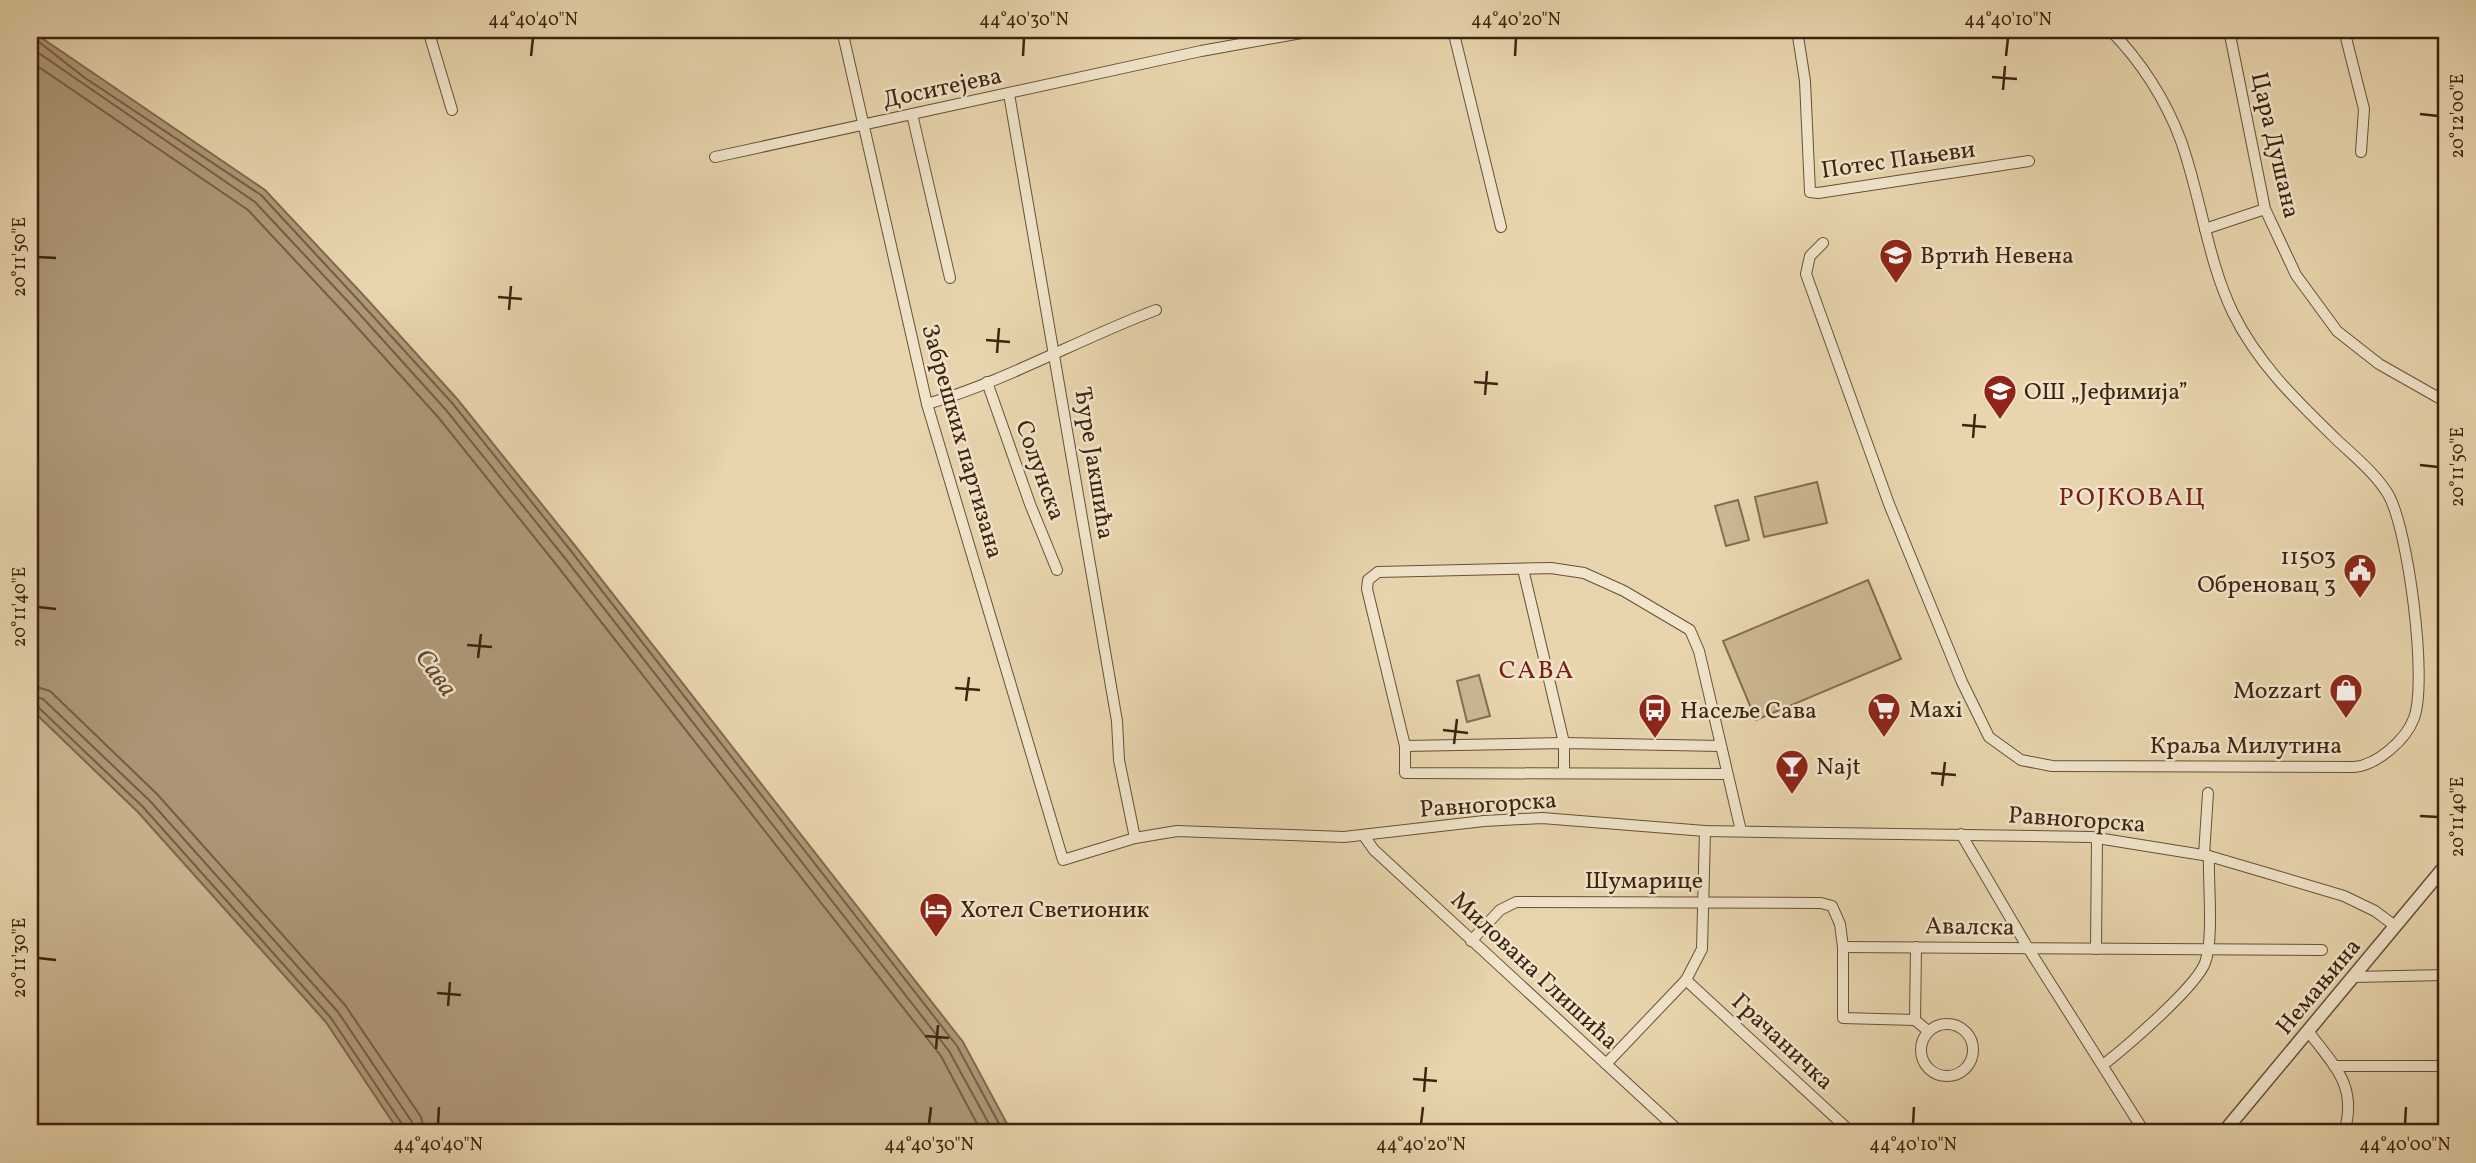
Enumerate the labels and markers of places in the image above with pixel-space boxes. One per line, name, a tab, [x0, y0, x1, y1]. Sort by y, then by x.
school or university icon: Вртић Невена	[1877, 236, 1915, 285]
place label: Вртић Невена	[1920, 240, 2074, 274]
school or university icon: ОШ „Јефимија”	[1981, 372, 2019, 421]
place label: ОШ „Јефимија”	[2024, 376, 2188, 410]
place label: 11503 Обреновац 3	[2197, 541, 2336, 603]
public building icon: 11503 Обреновац 3	[2341, 551, 2379, 600]
shop icon: Mozzart	[2327, 671, 2365, 720]
place label: Mozzart	[2233, 675, 2322, 709]
supermarket icon: Maxi	[1865, 690, 1903, 739]
bus stop icon: Насеље Сава	[1636, 691, 1674, 740]
place label: Maxi	[1909, 694, 1963, 728]
place label: Насеље Сава	[1680, 695, 1817, 729]
bar icon: Najt	[1773, 747, 1811, 796]
place label: Najt	[1816, 751, 1861, 785]
hotel icon: Хотел Светионик	[917, 890, 955, 939]
place label: Хотел Светионик	[960, 894, 1149, 928]

